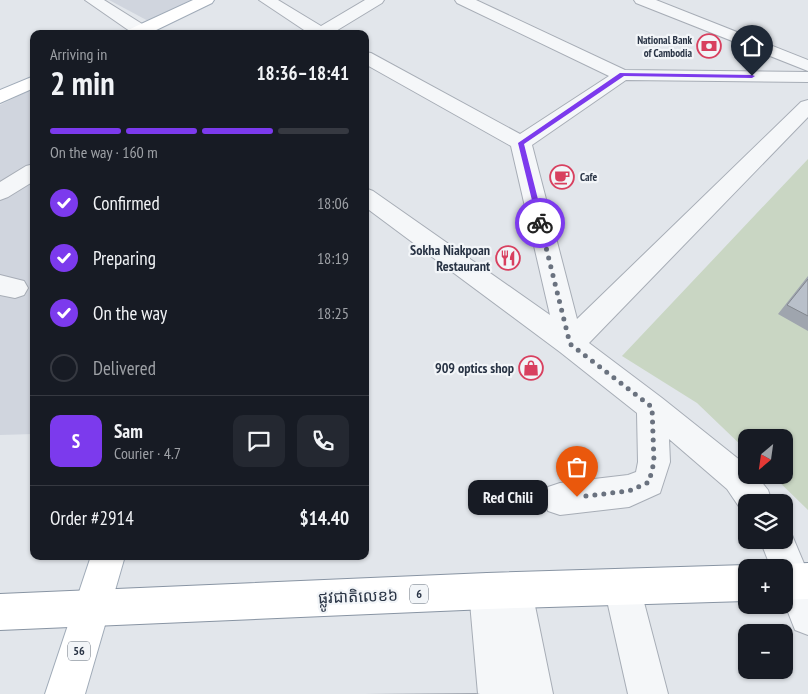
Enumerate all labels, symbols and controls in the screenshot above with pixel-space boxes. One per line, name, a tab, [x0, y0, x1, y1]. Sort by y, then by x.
pin	[731, 25, 773, 76]
icon: home	[738, 32, 766, 60]
place label: National Bank of Cambodia	[637, 33, 692, 60]
bank icon: National Bank of Cambodia	[696, 33, 722, 59]
text: Arriving in	[50, 44, 107, 64]
text: 18:36–18:41	[256, 61, 349, 85]
text: 2 min	[50, 62, 115, 104]
text: On the way · 160 m	[50, 142, 158, 162]
cafe icon: Cafe	[549, 164, 575, 190]
place label: Cafe	[580, 170, 597, 184]
icon: check	[50, 189, 78, 217]
text: Confirmed	[93, 191, 160, 215]
text: 18:06	[317, 193, 349, 213]
courier	[515, 198, 565, 248]
icon: bike	[526, 209, 554, 237]
place label: Sokha Niakpoan Restaurant	[410, 241, 490, 275]
icon: check	[50, 244, 78, 272]
restaurant icon: Sokha Niakpoan Restaurant	[495, 245, 521, 271]
text: Preparing	[93, 246, 156, 270]
text: 18:19	[317, 248, 349, 268]
icon: check	[50, 299, 78, 327]
text: On the way	[93, 301, 167, 325]
text: 18:25	[317, 303, 349, 323]
shop icon: 909 optics shop	[518, 355, 544, 381]
text: Delivered	[93, 356, 156, 380]
place label: 909 optics shop	[435, 359, 514, 377]
button: chat	[233, 415, 285, 467]
button: phone	[297, 415, 349, 467]
text: Sam	[114, 419, 143, 443]
text: S	[72, 429, 80, 453]
north arrow	[738, 429, 792, 484]
map controls	[738, 429, 793, 679]
text: Courier · 4.7	[114, 443, 181, 463]
pin	[556, 446, 598, 497]
icon: bag	[563, 453, 591, 481]
callout: Red Chili	[467, 480, 547, 514]
text: Red Chili	[483, 487, 533, 507]
button: layers	[738, 494, 793, 549]
text: Order #2914	[50, 506, 134, 530]
text: $14.40	[300, 506, 349, 530]
button: +	[738, 559, 793, 614]
road number: 6	[410, 584, 428, 604]
street label: ផ្លូវជាតិលេខ៦	[318, 585, 399, 612]
button: −	[738, 624, 793, 679]
road number: 56	[68, 641, 90, 660]

